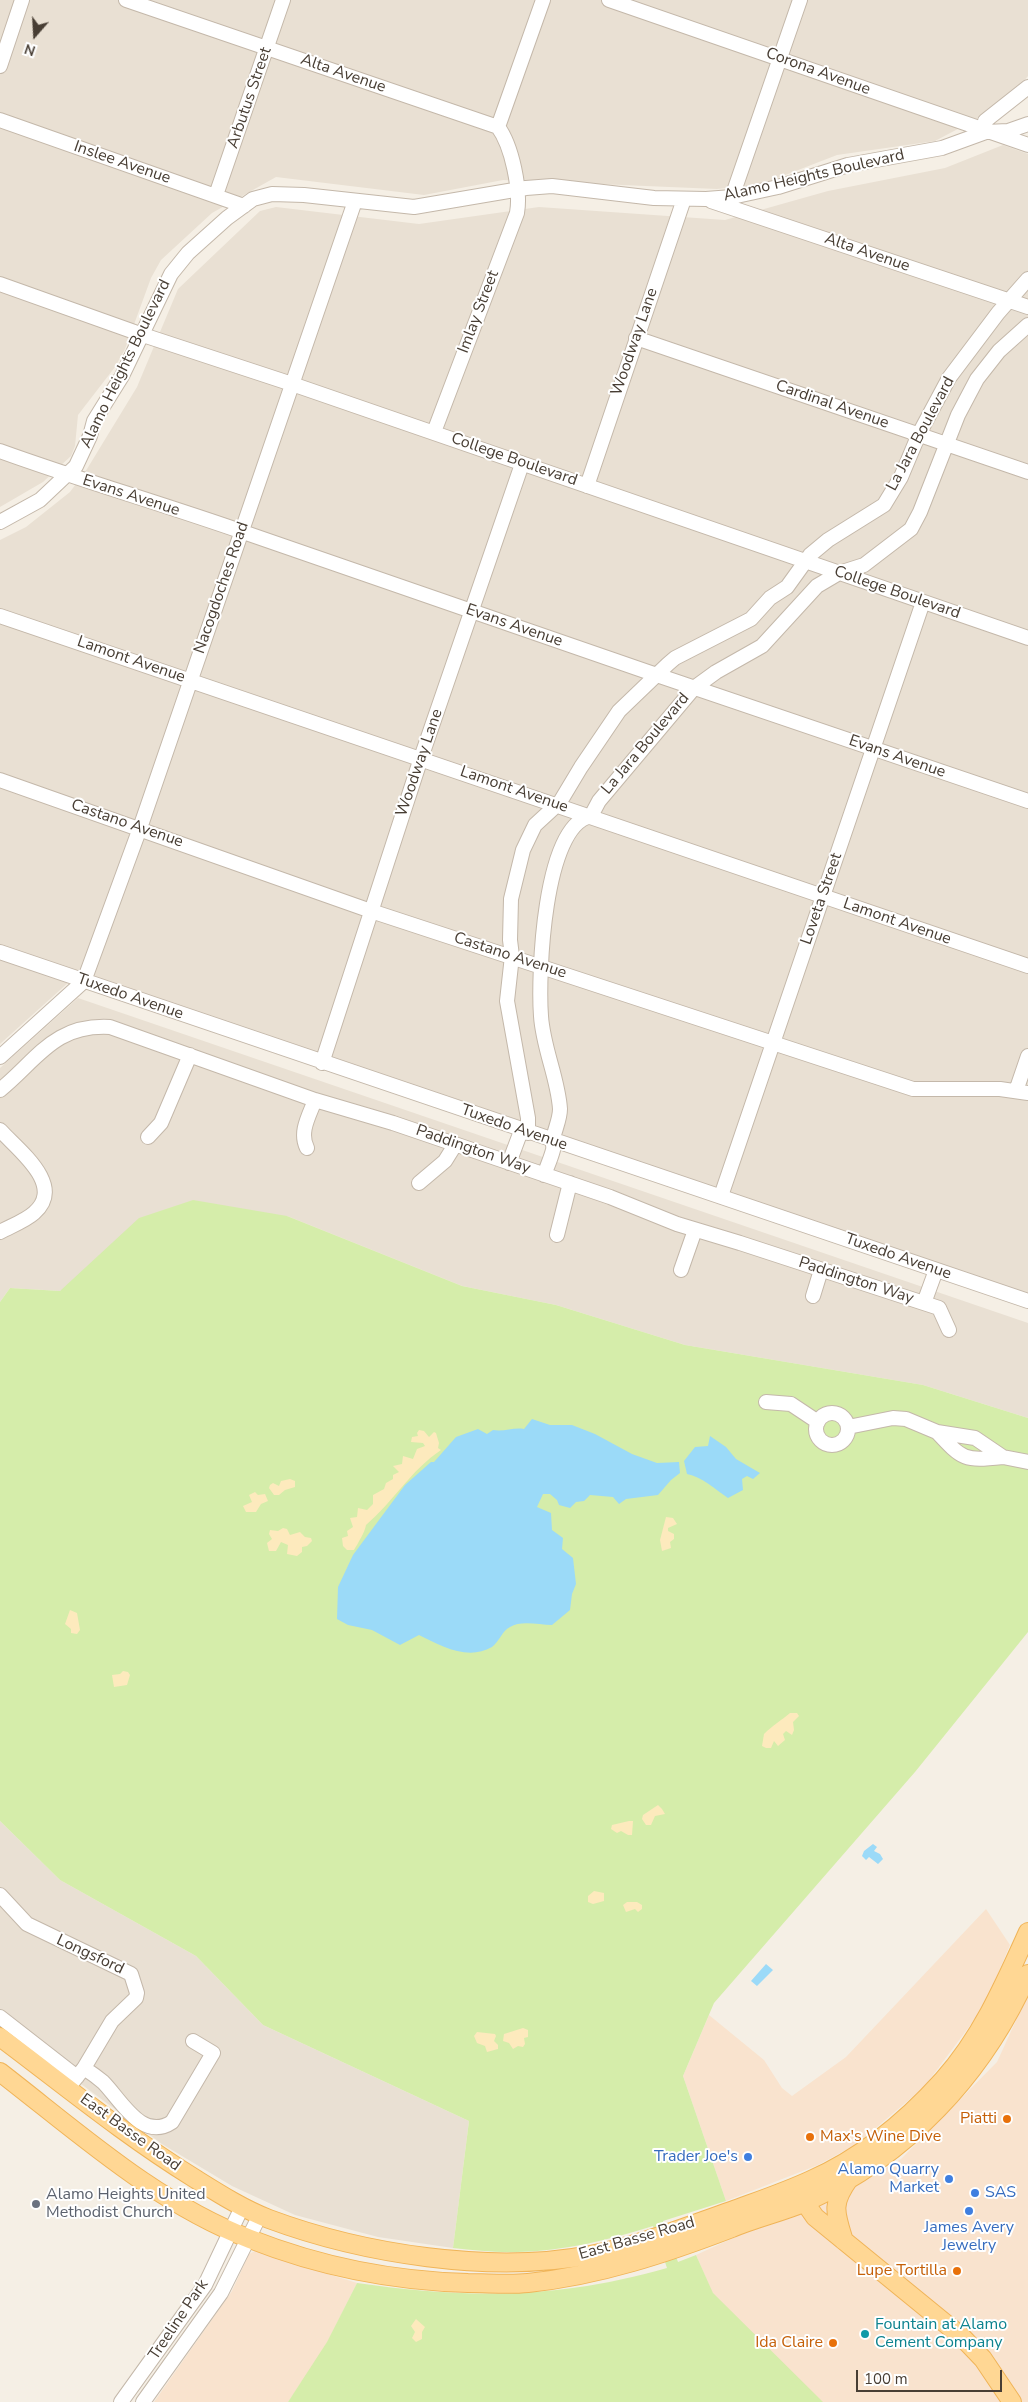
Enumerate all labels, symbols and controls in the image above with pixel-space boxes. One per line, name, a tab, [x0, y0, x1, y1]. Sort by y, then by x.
north arrow	[10, 10, 60, 60]
text: N	[22, 39, 38, 60]
street label: Corona Avenue	[763, 44, 873, 100]
street label: Arbutus Street	[224, 45, 276, 151]
street label: Alta Avenue	[298, 50, 388, 98]
street label: Inslee Avenue	[71, 137, 173, 189]
street label: Alamo Heights Boulevard	[722, 146, 906, 206]
street label: Alta Avenue	[822, 229, 912, 277]
street label: Imlay Street	[454, 268, 504, 356]
street label: Alamo Heights Boulevard	[77, 277, 175, 451]
street label: Woodway Lane	[608, 286, 662, 398]
street label: La Jara Boulevard	[883, 374, 959, 494]
street label: Cardinal Avenue	[773, 377, 891, 433]
street label: College Boulevard	[448, 429, 580, 491]
street label: Evans Avenue	[80, 471, 182, 521]
street label: Nacogdoches Road	[190, 520, 254, 656]
street label: College Boulevard	[831, 562, 963, 624]
street label: Evans Avenue	[463, 600, 565, 652]
street label: Lamont Avenue	[74, 633, 188, 687]
street label: La Jara Boulevard	[598, 689, 694, 799]
street label: Woodway Lane	[393, 707, 447, 819]
street label: Evans Avenue	[846, 731, 948, 783]
street label: Lamont Avenue	[457, 763, 571, 817]
street label: Castano Avenue	[68, 796, 186, 852]
street label: Loveta Street	[797, 851, 847, 947]
street label: Lamont Avenue	[840, 895, 954, 949]
street label: Castano Avenue	[451, 929, 569, 983]
street label: Tuxedo Avenue	[74, 970, 186, 1024]
street label: Tuxedo Avenue	[458, 1101, 570, 1155]
street label: Paddington Way	[413, 1121, 533, 1179]
street label: Tuxedo Avenue	[842, 1230, 954, 1284]
street label: Paddington Way	[796, 1253, 916, 1309]
street label: Longsford	[53, 1931, 127, 1979]
street label: East Basse Road	[76, 2090, 184, 2176]
place label: Piatti	[960, 2109, 997, 2129]
marker: Piatti	[1001, 2113, 1013, 2125]
place label: Max's Wine Dive	[820, 2127, 941, 2147]
marker: Max's Wine Dive	[804, 2131, 816, 2143]
place label: Trader Joe's	[654, 2147, 738, 2167]
marker: Trader Joe's	[742, 2151, 754, 2163]
place label: Alamo Quarry Market	[838, 2160, 939, 2198]
marker: Alamo Quarry Market	[943, 2173, 955, 2185]
place label: SAS	[985, 2183, 1016, 2203]
place label: Alamo Heights United Methodist Church	[46, 2185, 206, 2223]
marker: SAS	[969, 2187, 981, 2199]
marker: Alamo Heights United Methodist Church	[30, 2198, 42, 2210]
marker: James Avery Jewelry	[963, 2205, 975, 2217]
street label: East Basse Road	[577, 2213, 697, 2265]
place label: James Avery Jewelry	[924, 2218, 1014, 2256]
place label: Lupe Tortilla	[857, 2261, 947, 2281]
marker: Lupe Tortilla	[951, 2265, 963, 2277]
street label: Treeline Park	[145, 2276, 213, 2364]
place label: Fountain at Alamo Cement Company	[875, 2315, 1007, 2353]
marker: Fountain at Alamo Cement Company	[859, 2328, 871, 2340]
place label: Ida Claire	[755, 2333, 823, 2353]
marker: Ida Claire	[827, 2337, 839, 2349]
scale bar	[858, 2360, 1004, 2392]
text: 100 m	[864, 2369, 908, 2389]

